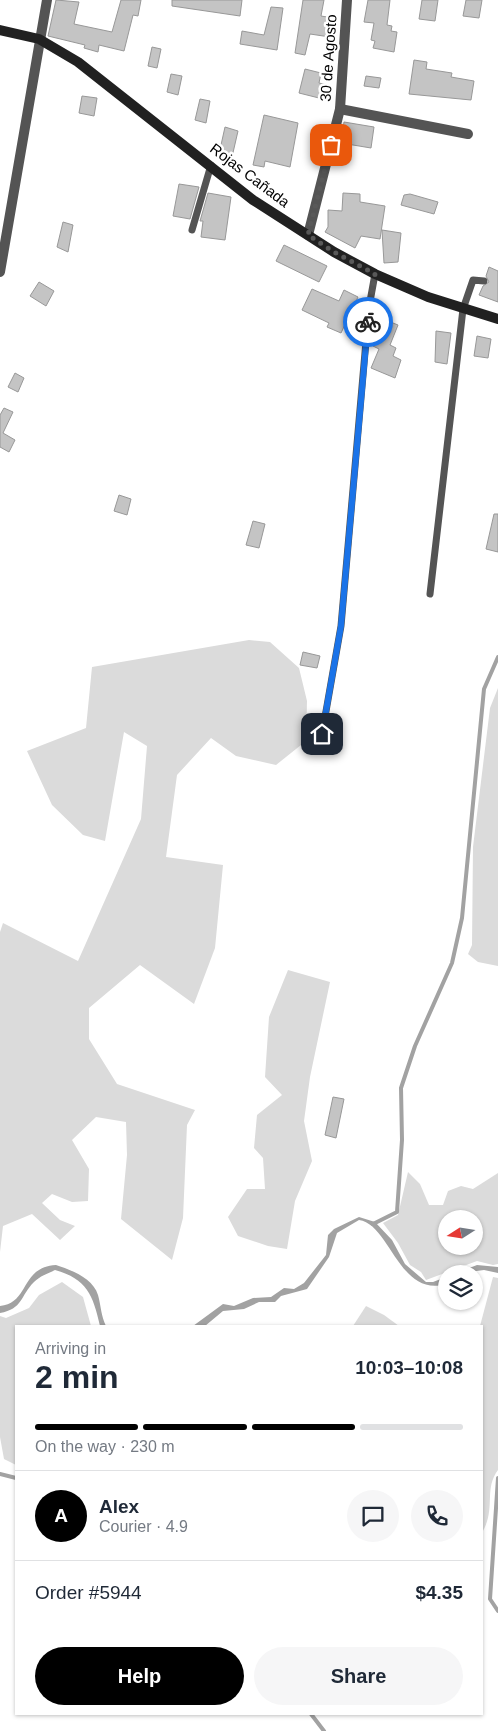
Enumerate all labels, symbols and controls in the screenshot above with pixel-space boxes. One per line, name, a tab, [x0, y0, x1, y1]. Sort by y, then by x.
street label: 30 de Agosto	[316, 14, 340, 102]
pin	[310, 124, 352, 166]
icon: bag	[317, 131, 345, 159]
street label: Rojas Cañada	[207, 140, 294, 211]
courier	[343, 297, 393, 347]
icon: bike	[354, 308, 382, 336]
pin	[301, 713, 343, 755]
icon: home	[308, 720, 336, 748]
north arrow	[438, 1210, 482, 1255]
map controls	[438, 1210, 483, 1310]
button: layers	[438, 1265, 483, 1310]
text: Arriving in	[35, 1340, 106, 1357]
text: 10:03–10:08	[355, 1357, 463, 1378]
text: 2 min	[35, 1359, 119, 1395]
text: On the way · 230 m	[35, 1438, 175, 1455]
button: chat	[347, 1490, 399, 1542]
button: phone	[411, 1490, 463, 1542]
text: Alex	[99, 1496, 139, 1517]
text: A	[54, 1505, 68, 1526]
text: Courier · 4.9	[99, 1518, 188, 1535]
text: Order #5944	[35, 1582, 142, 1603]
text: $4.35	[415, 1582, 463, 1603]
button: Help	[35, 1647, 244, 1705]
button: Share	[254, 1647, 463, 1705]

